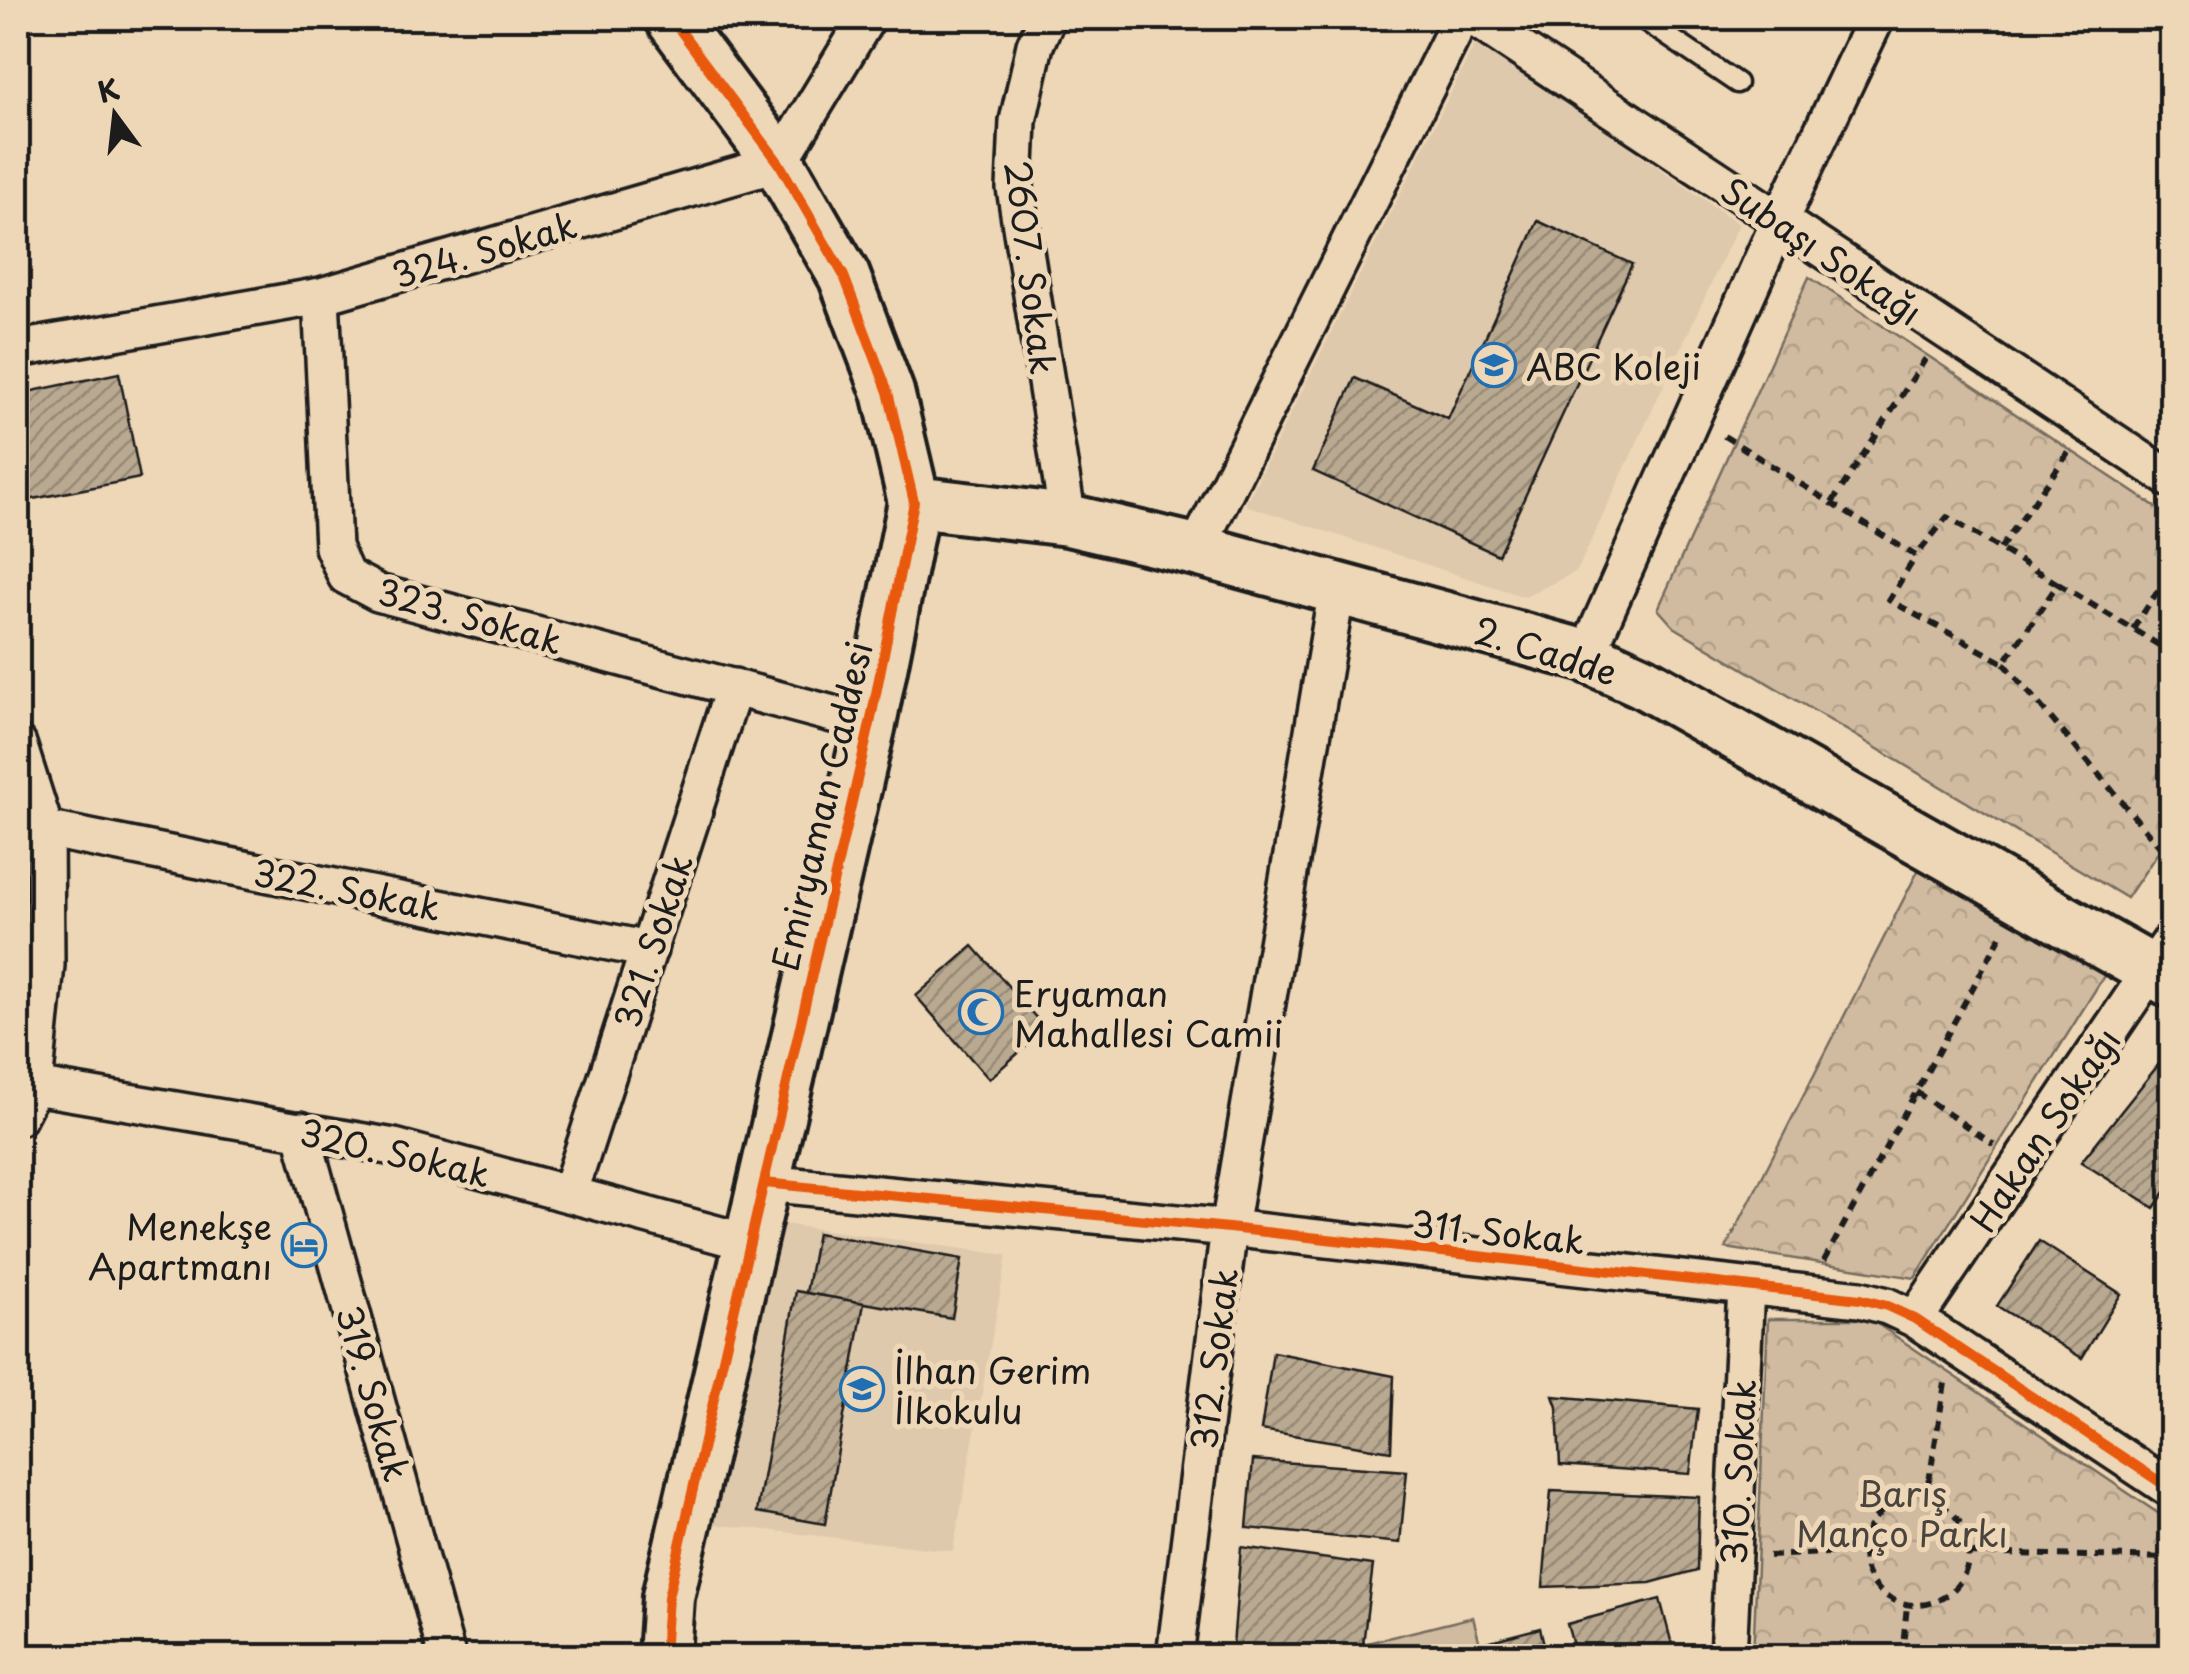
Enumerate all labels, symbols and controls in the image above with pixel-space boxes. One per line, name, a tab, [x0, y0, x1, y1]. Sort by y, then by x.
north arrow	[65, 65, 165, 165]
text: K	[93, 66, 124, 113]
street label: 2607. Sokak	[993, 157, 1071, 377]
street label: Subaşı Sokağı	[1711, 163, 1933, 337]
street label: 324. Sokak	[386, 197, 582, 301]
place label: ABC Koleji	[1526, 339, 1701, 392]
school or university icon: ABC Koleji	[1471, 342, 1517, 388]
street label: 323. Sokak	[371, 563, 569, 667]
street label: 2. Cadde	[1468, 602, 1624, 698]
street label: Emiryaman Caddesi	[757, 636, 885, 976]
street label: 322. Sokak	[249, 845, 445, 933]
street label: 321. Sokak	[599, 847, 705, 1035]
place label: Eryaman Mahallesi Camii	[1014, 966, 1283, 1059]
mosque icon: Eryaman Mahallesi Camii	[958, 989, 1004, 1035]
street label: Hakan Sokağı	[1956, 1016, 2132, 1242]
street label: 320. Sokak	[295, 1104, 495, 1200]
street label: 311. Sokak	[1408, 1196, 1588, 1266]
place label: Menekşe Apartmanı	[88, 1199, 272, 1292]
hotel icon: Menekşe Apartmanı	[281, 1222, 327, 1268]
street label: 312. Sokak	[1176, 1265, 1250, 1453]
street label: 319. Sokak	[324, 1299, 424, 1487]
place label: İlhan Gerim İlkokulu	[894, 1343, 1091, 1436]
school or university icon: İlhan Gerim İlkokulu	[839, 1366, 885, 1412]
street label: 310. Sokak	[1706, 1378, 1768, 1566]
park label: Barış Manço Parkı	[1796, 1466, 2008, 1559]

